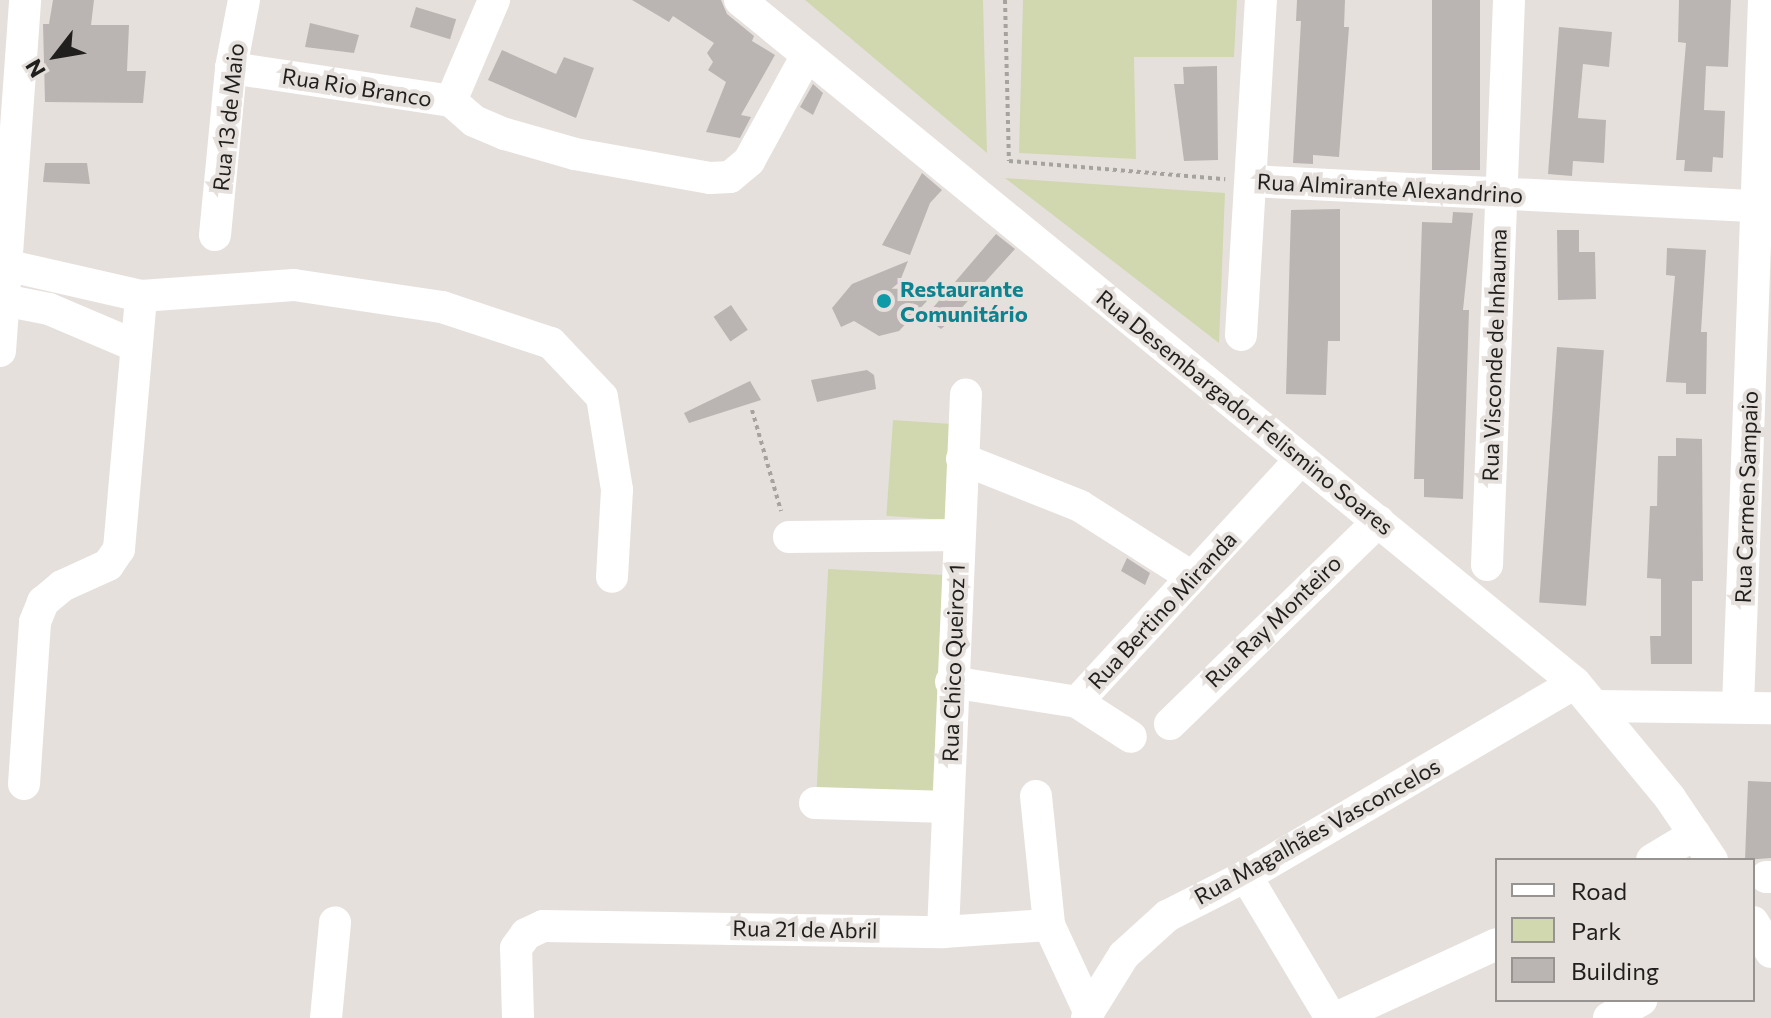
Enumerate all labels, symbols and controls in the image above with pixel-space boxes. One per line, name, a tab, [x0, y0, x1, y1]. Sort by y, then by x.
north arrow	[16, 16, 96, 96]
street label: Rua 13 de Maio	[207, 42, 249, 192]
text: N	[19, 55, 51, 83]
street label: Rua Rio Branco	[280, 62, 434, 112]
street label: Rua Almirante Alexandrino	[1256, 168, 1524, 208]
street label: Rua Visconde de Inhauma	[1476, 228, 1512, 482]
place label: Restaurante Comunitário	[900, 275, 1028, 326]
street label: Rua Desembargador Felismino Soares	[1091, 284, 1399, 540]
marker: Restaurante Comunitário	[875, 292, 893, 310]
street label: Rua Carmen Sampaio	[1729, 390, 1763, 604]
street label: Rua Bertino Miranda	[1082, 526, 1242, 694]
street label: Rua Ray Monteiro	[1200, 549, 1346, 693]
street label: Rua Chico Queiroz 1	[936, 564, 970, 762]
street label: Rua Magalhães Vasconcelos	[1190, 752, 1444, 910]
legend	[1495, 858, 1755, 1002]
text: Road	[1571, 876, 1627, 905]
street label: Rua 21 de Abril	[732, 915, 878, 943]
text: Park	[1571, 916, 1621, 945]
text: Building	[1571, 956, 1659, 985]

